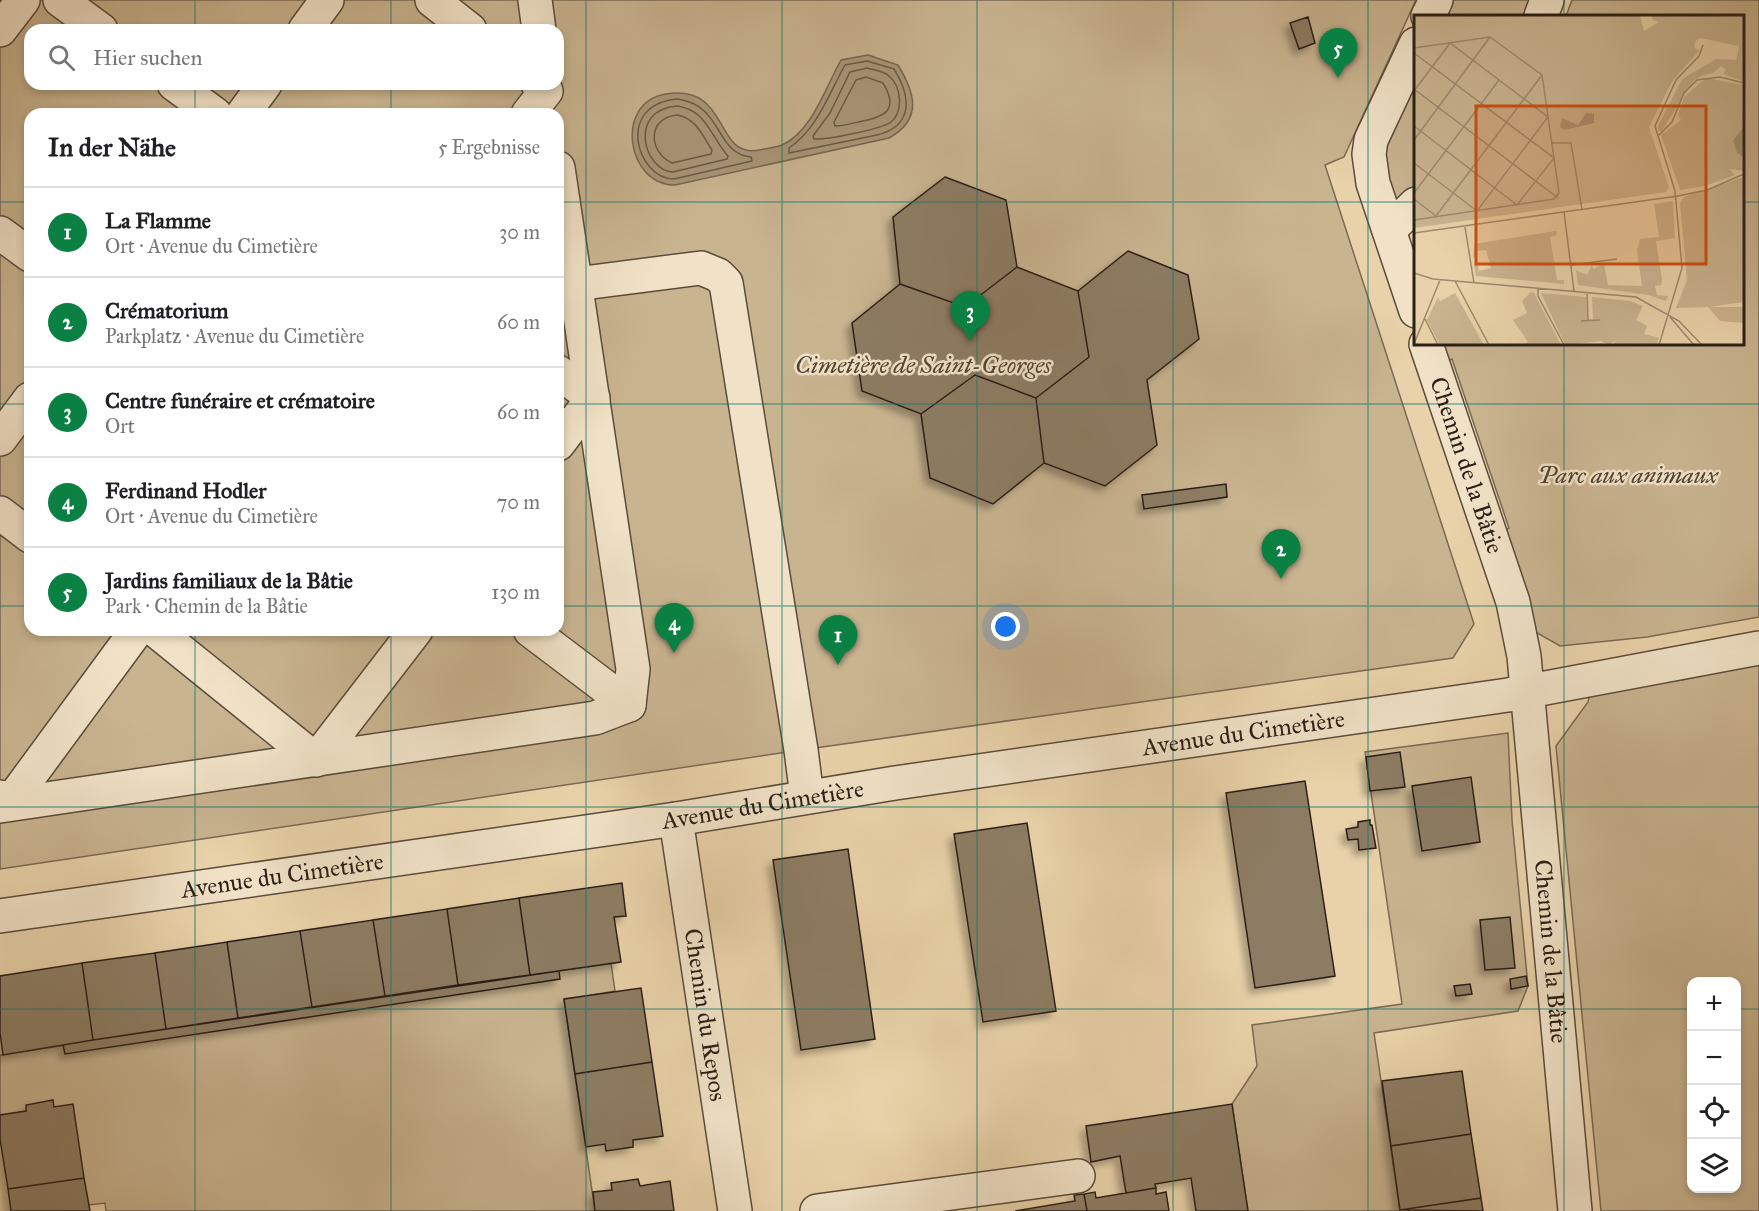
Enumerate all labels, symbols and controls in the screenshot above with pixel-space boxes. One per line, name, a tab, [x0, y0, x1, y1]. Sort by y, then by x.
inset map	[1414, 15, 1744, 345]
search box	[24, 24, 564, 90]
pin: 5	[1318, 28, 1358, 78]
icon: search	[45, 41, 78, 74]
text: Hier suchen	[93, 44, 202, 71]
text: In der Nähe	[48, 131, 176, 163]
text: 5 Ergebnisse	[438, 135, 540, 159]
text: La Flamme	[105, 207, 211, 234]
text: 1	[64, 220, 71, 244]
text: 30 m	[499, 220, 540, 244]
text: Ort · Avenue du Cimetière	[105, 234, 318, 258]
pin: 3	[950, 292, 990, 341]
text: Crématorium	[105, 297, 228, 324]
text: 2	[63, 310, 72, 334]
text: 60 m	[497, 310, 540, 334]
text: Parkplatz · Avenue du Cimetière	[105, 324, 364, 348]
park label: Cimetière de Saint-Georges	[795, 350, 1052, 380]
street label: Chemin de la Bâtie	[1423, 373, 1511, 558]
text: Centre funéraire et crématoire	[105, 387, 375, 414]
text: 3	[64, 400, 72, 424]
text: 60 m	[497, 400, 540, 424]
text: Ort	[105, 414, 135, 438]
park label: Parc aux animaux	[1538, 460, 1719, 490]
text: Ferdinand Hodler	[105, 477, 267, 504]
text: 4	[62, 490, 73, 514]
text: 70 m	[497, 490, 540, 514]
text: Ort · Avenue du Cimetière	[105, 504, 318, 528]
pin: 2	[1262, 530, 1300, 579]
text: Jardins familiaux de la Bâtie	[105, 567, 353, 594]
text: 5	[63, 580, 72, 604]
text: 130 m	[491, 580, 540, 604]
text: Park · Chemin de la Bâtie	[105, 594, 308, 618]
pin: 4	[654, 604, 694, 653]
your location	[991, 612, 1020, 641]
pin: 1	[818, 616, 858, 665]
street label: Avenue du Cimetière	[1139, 704, 1347, 762]
street label: Avenue du Cimetière	[659, 773, 866, 836]
street label: Avenue du Cimetière	[178, 846, 385, 905]
street label: Chemin de la Bâtie	[1528, 858, 1575, 1045]
street label: Chemin du Repos	[678, 926, 733, 1103]
map controls	[1687, 977, 1741, 1193]
button: +	[1687, 977, 1741, 1031]
button: −	[1687, 1031, 1741, 1085]
button: locate	[1687, 1085, 1741, 1139]
button: layers	[1687, 1139, 1741, 1193]

